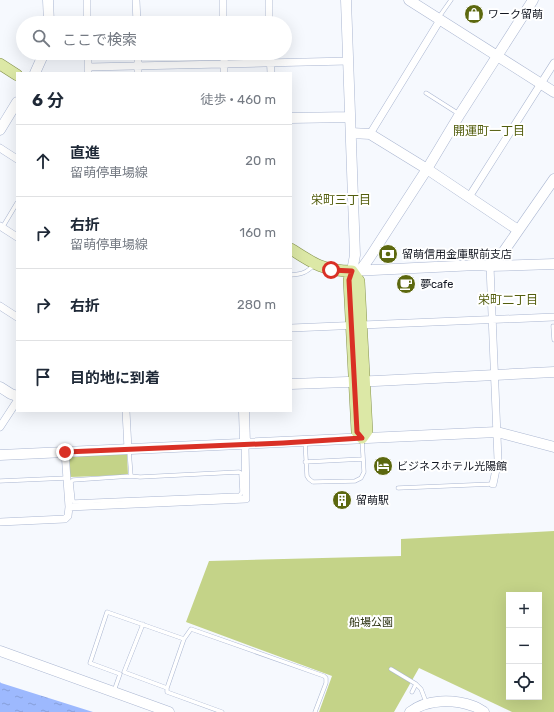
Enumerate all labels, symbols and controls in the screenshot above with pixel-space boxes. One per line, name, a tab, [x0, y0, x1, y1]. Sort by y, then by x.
shop icon: ワーク留萌	[463, 3, 485, 25]
place label: ワーク留萌	[488, 8, 543, 21]
search box	[16, 16, 292, 60]
icon: search	[30, 27, 52, 49]
text: ここで検索	[62, 31, 137, 49]
text: 6 分	[32, 90, 64, 110]
text: 徒歩 · 460 m	[200, 92, 276, 107]
district label: 開運町一丁目	[453, 124, 525, 138]
text: 直進	[70, 144, 100, 162]
icon: ahead	[32, 150, 54, 172]
text: 20 m	[245, 153, 276, 168]
text: 留萌停車場線	[70, 165, 148, 180]
district label: 栄町三丁目	[311, 193, 371, 207]
text: 右折	[70, 216, 100, 234]
icon: right	[32, 222, 54, 244]
text: 160 m	[240, 225, 276, 240]
text: 留萌停車場線	[70, 237, 148, 252]
bank icon: 留萌信用金庫駅前支店	[377, 243, 399, 265]
place label: 留萌信用金庫駅前支店	[402, 248, 512, 261]
route start	[322, 261, 340, 279]
cafe icon: 夢cafe	[395, 273, 417, 295]
place label: 夢cafe	[420, 278, 453, 291]
district label: 栄町二丁目	[478, 293, 538, 307]
icon: right	[32, 294, 54, 316]
text: 右折	[70, 297, 100, 315]
text: 280 m	[237, 297, 276, 312]
icon: arrive	[32, 366, 54, 388]
text: 目的地に到着	[70, 369, 160, 387]
route end	[56, 443, 74, 461]
hotel icon: ビジネスホテル光陽館	[372, 455, 394, 477]
place label: ビジネスホテル光陽館	[397, 460, 507, 473]
building icon: 留萌駅	[331, 489, 353, 511]
place label: 留萌駅	[356, 494, 389, 507]
map controls	[506, 592, 542, 700]
button: +	[506, 592, 542, 628]
park label: 船場公園	[349, 616, 393, 629]
button: −	[506, 628, 542, 664]
button: locate	[506, 664, 542, 700]

